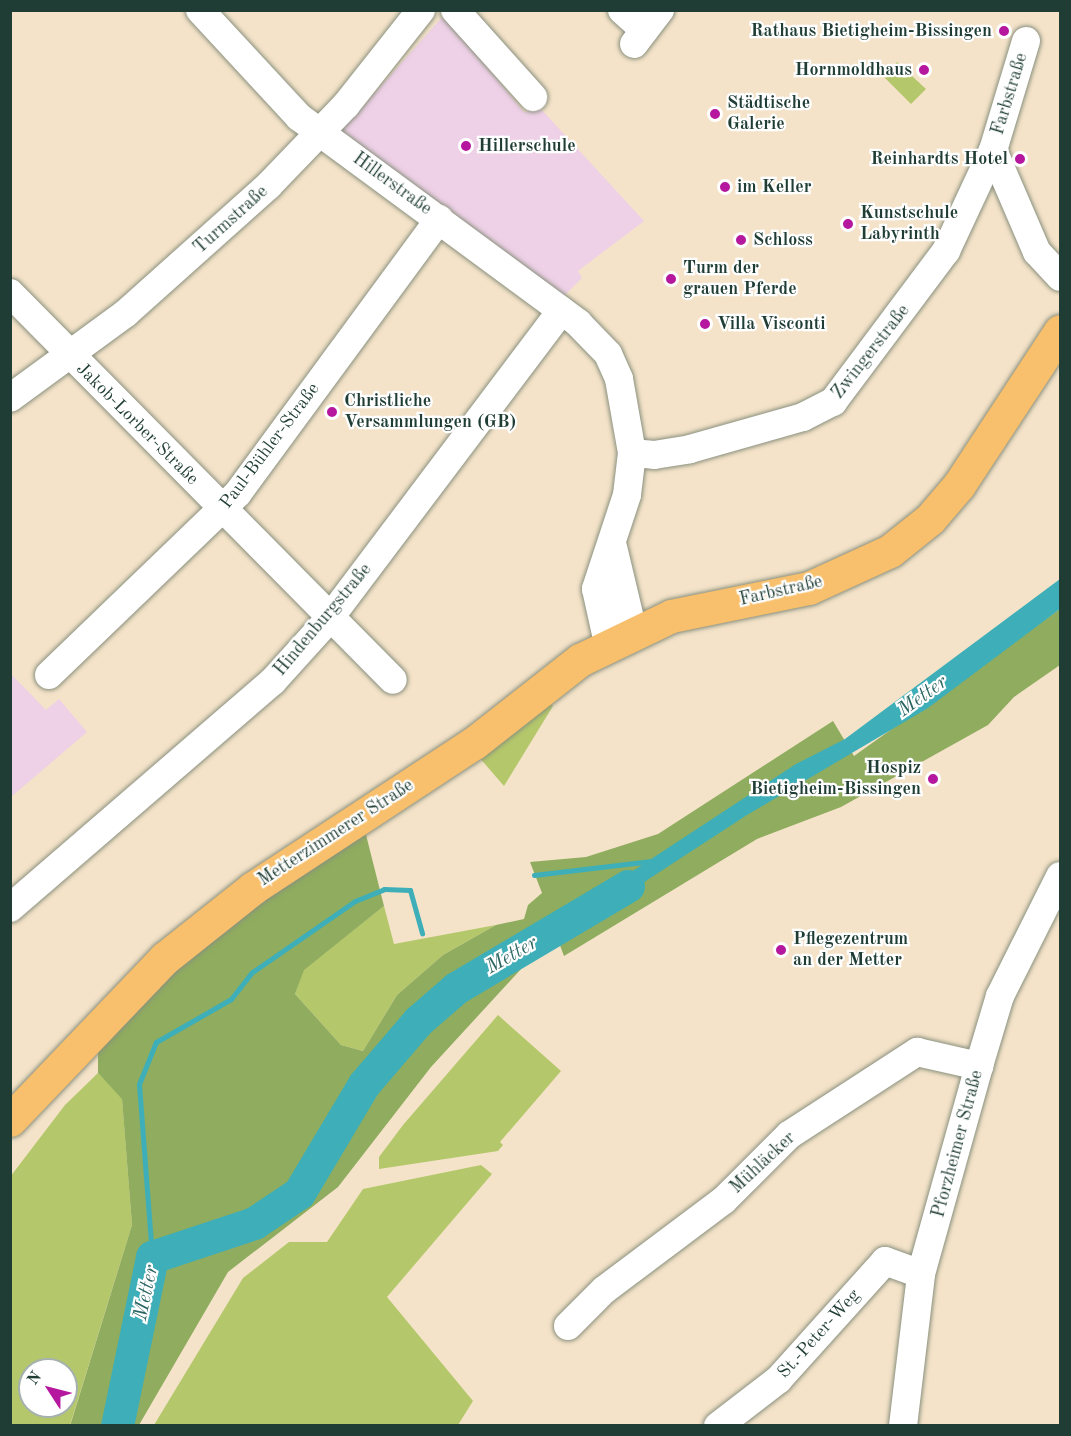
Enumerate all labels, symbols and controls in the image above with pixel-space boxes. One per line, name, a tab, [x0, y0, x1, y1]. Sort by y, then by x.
place label: Rathaus Bietigheim-Bissingen	[750, 20, 992, 42]
marker: Rathaus Bietigheim-Bissingen	[997, 24, 1011, 38]
street label: Farbstraße	[987, 50, 1033, 138]
place label: Hornmoldhaus	[795, 59, 912, 81]
marker: Hornmoldhaus	[917, 63, 931, 77]
place label: Städtische Galerie	[727, 93, 810, 136]
marker: Städtische Galerie	[708, 107, 722, 121]
place label: Hillerschule	[478, 135, 576, 157]
marker: Hillerschule	[459, 139, 473, 153]
street label: Hillerstraße	[348, 148, 436, 220]
place label: Reinhardts Hotel	[870, 148, 1008, 170]
marker: Reinhardts Hotel	[1013, 152, 1027, 166]
place label: im Keller	[737, 176, 812, 198]
marker: im Keller	[718, 180, 732, 194]
street label: Turmstraße	[189, 181, 273, 259]
place label: Kunstschule Labyrinth	[860, 203, 958, 246]
marker: Kunstschule Labyrinth	[841, 217, 855, 231]
place label: Schloss	[753, 229, 813, 251]
marker: Schloss	[734, 233, 748, 247]
place label: Turm der grauen Pferde	[683, 258, 797, 300]
marker: Turm der grauen Pferde	[664, 272, 678, 286]
street label: Zwingerstraße	[827, 301, 915, 403]
place label: Villa Visconti	[717, 313, 826, 335]
marker: Villa Visconti	[698, 317, 712, 331]
street label: Jakob-Lorber-Straße	[71, 358, 203, 490]
street label: Paul-Bühler-Straße	[216, 379, 324, 513]
place label: Christliche Versammlungen (GB)	[344, 391, 516, 434]
marker: Christliche Versammlungen (GB)	[325, 405, 339, 419]
street label: Hindenburgstraße	[270, 559, 376, 681]
street label: Farbstraße	[737, 571, 825, 611]
water label: Metter	[893, 671, 953, 723]
place label: Hospiz Bietigheim-Bissingen	[750, 758, 921, 800]
marker: Hospiz Bietigheim-Bissingen	[926, 772, 940, 786]
street label: Metterzimmerer Straße	[254, 775, 418, 891]
place label: Pflegezentrum an der Metter	[793, 929, 908, 972]
water label: Metter	[482, 932, 542, 980]
marker: Pflegezentrum an der Metter	[774, 943, 788, 957]
street label: Pforzheimer Straße	[928, 1068, 988, 1220]
street label: Mühläcker	[726, 1127, 800, 1199]
water label: Metter	[129, 1263, 165, 1323]
street label: St.-Peter-Weg	[773, 1285, 865, 1383]
north arrow	[18, 1358, 78, 1418]
text: N	[25, 1369, 45, 1388]

